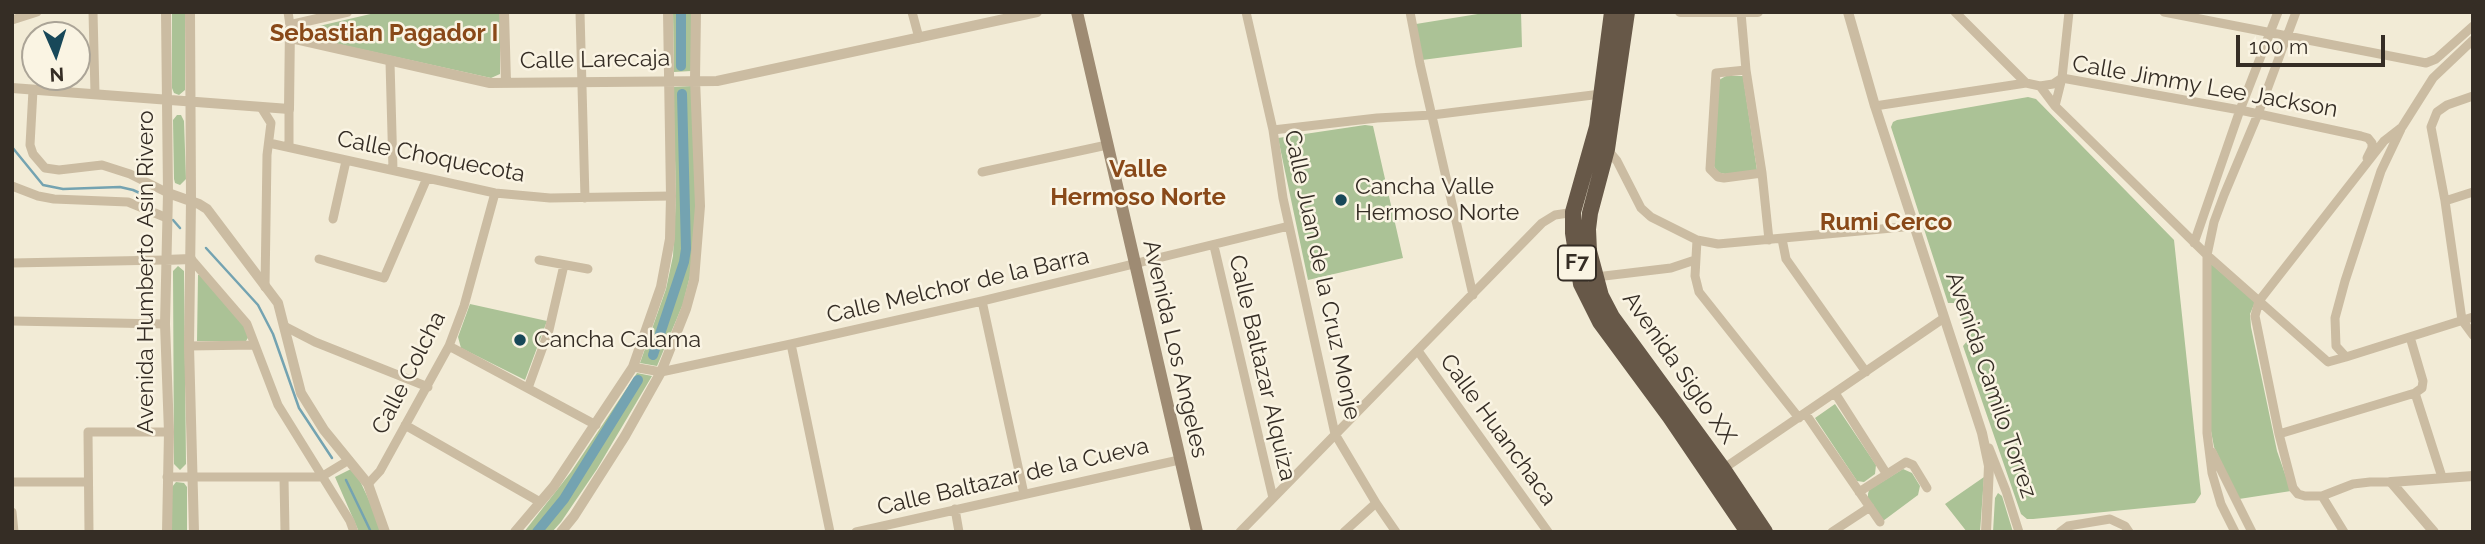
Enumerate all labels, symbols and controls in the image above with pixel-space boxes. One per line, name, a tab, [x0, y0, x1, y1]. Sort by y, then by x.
district label: Sebastian Pagador I	[270, 20, 498, 48]
north arrow	[21, 21, 91, 91]
scale bar	[2240, 21, 2389, 65]
text: 100 m	[2249, 34, 2308, 59]
street label: Calle Larecaja	[520, 45, 670, 75]
street label: Calle Jimmy Lee Jackson	[2070, 50, 2340, 124]
text: N	[49, 64, 65, 86]
street label: Avenida Humberto Asín Rivero	[132, 110, 160, 434]
street label: Calle Choquecota	[335, 125, 527, 189]
street label: Calle Juan de la Cruz Monje	[1278, 128, 1366, 422]
district label: Valle Hermoso Norte	[1050, 156, 1226, 212]
place label: Cancha Valle Hermoso Norte	[1355, 173, 1519, 227]
marker: Cancha Valle Hermoso Norte	[1333, 192, 1349, 208]
district label: Rumi Cerco	[1820, 209, 1952, 237]
street label: Avenida Los Angeles	[1137, 237, 1213, 461]
street label: Calle Melchor de la Barra	[824, 242, 1092, 330]
road number: F7	[1558, 246, 1596, 280]
street label: Calle Baltazar Alquiza	[1223, 252, 1301, 484]
street label: Avenida Camilo Torrez	[1939, 268, 2043, 502]
street label: Avenida Siglo XX	[1616, 287, 1742, 449]
street label: Calle Colcha	[366, 307, 452, 439]
place label: Cancha Calama	[534, 326, 701, 354]
marker: Cancha Calama	[512, 332, 528, 348]
street label: Calle Huanchaca	[1434, 349, 1562, 511]
street label: Calle Baltazar de la Cueva	[875, 432, 1151, 522]

